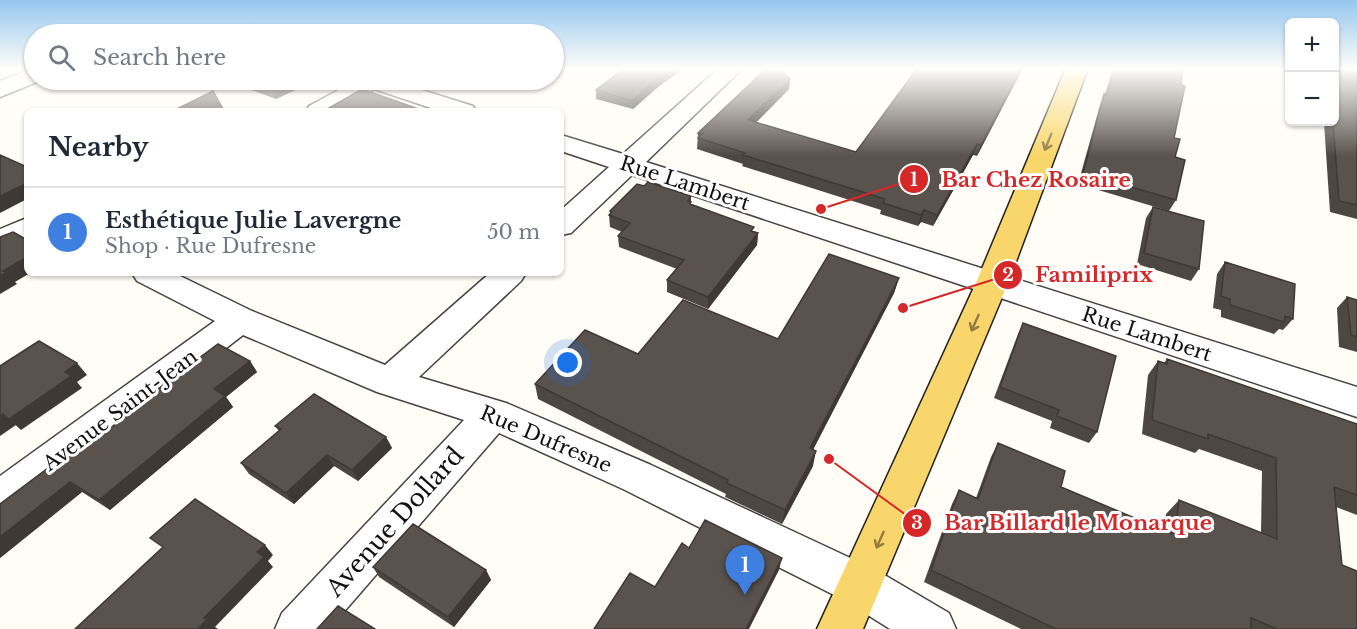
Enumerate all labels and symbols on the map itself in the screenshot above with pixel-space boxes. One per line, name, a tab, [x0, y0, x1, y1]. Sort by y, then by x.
one-way arrow	[1042, 132, 1053, 151]
street label: Rue Lambert	[617, 151, 753, 215]
callout: Bar Chez Rosaire	[899, 160, 1143, 199]
text: Bar Chez Rosaire	[941, 167, 1131, 193]
text: 1	[910, 169, 918, 191]
callout: Familiprix	[993, 255, 1165, 294]
text: Familiprix	[1035, 262, 1153, 288]
text: 2	[1002, 264, 1014, 286]
street label: Rue Lambert	[1079, 302, 1215, 366]
one-way arrow	[969, 313, 980, 331]
street label: Avenue Saint-Jean	[37, 344, 202, 476]
your location	[553, 348, 582, 377]
street label: Rue Dufresne	[477, 400, 615, 478]
street label: Avenue Dollard	[319, 441, 469, 603]
callout: Bar Billard le Monarque	[902, 503, 1224, 542]
text: Bar Billard le Monarque	[944, 510, 1212, 536]
text: 3	[911, 512, 923, 534]
one-way arrow	[874, 530, 885, 548]
pin: 1	[726, 546, 764, 595]

